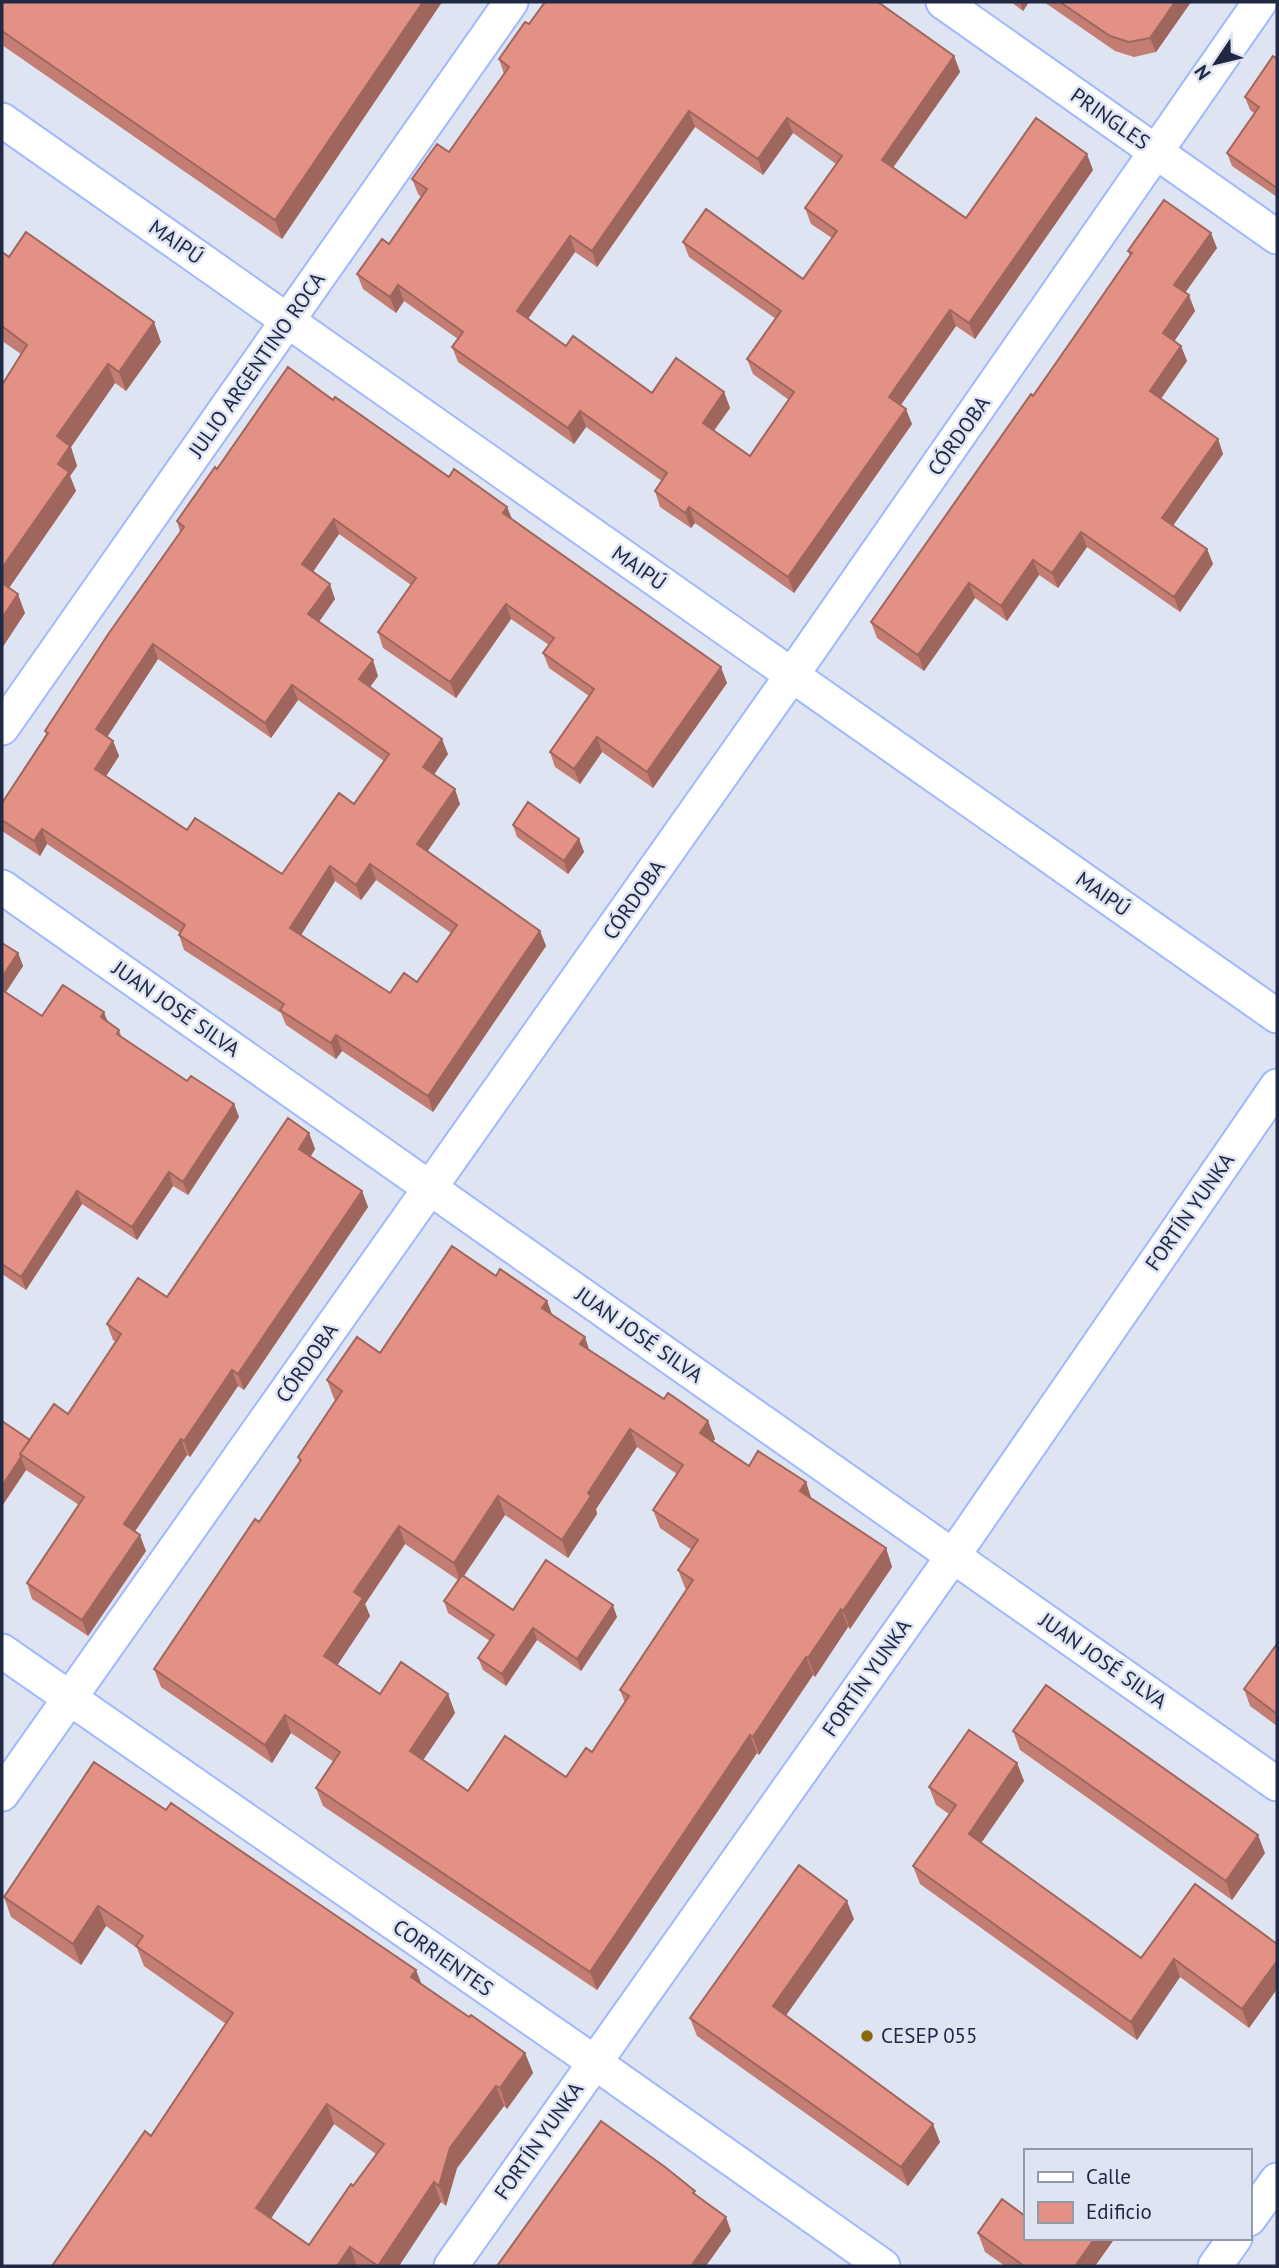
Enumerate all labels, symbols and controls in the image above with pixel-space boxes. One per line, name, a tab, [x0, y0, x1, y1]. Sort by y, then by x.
north arrow	[1181, 28, 1251, 98]
text: N	[1189, 61, 1215, 85]
street label: PRINGLES	[1065, 82, 1155, 156]
street label: MAIPÚ	[144, 213, 209, 270]
street label: JULIO ARGENTINO ROCA	[182, 266, 331, 463]
street label: CÓRDOBA	[921, 390, 996, 481]
street label: MAIPÚ	[607, 539, 672, 596]
street label: CÓRDOBA	[596, 854, 671, 945]
street label: MAIPÚ	[1071, 865, 1136, 922]
street label: JUAN JOSÉ SILVA	[106, 954, 246, 1063]
street label: FORTÍN YUNKA	[1139, 1147, 1240, 1276]
street label: JUAN JOSÉ SILVA	[569, 1280, 709, 1389]
street label: CÓRDOBA	[269, 1317, 344, 1408]
street label: JUAN JOSÉ SILVA	[1033, 1606, 1173, 1715]
street label: FORTÍN YUNKA	[816, 1613, 917, 1742]
street label: CORRIENTES	[388, 1913, 499, 2002]
place label: CESEP 055	[881, 2022, 978, 2049]
marker: CESEP 055	[859, 2028, 875, 2044]
street label: FORTÍN YUNKA	[488, 2076, 589, 2205]
legend	[1024, 2149, 1251, 2240]
text: Calle	[1086, 2163, 1131, 2190]
text: Edificio	[1086, 2198, 1152, 2225]

